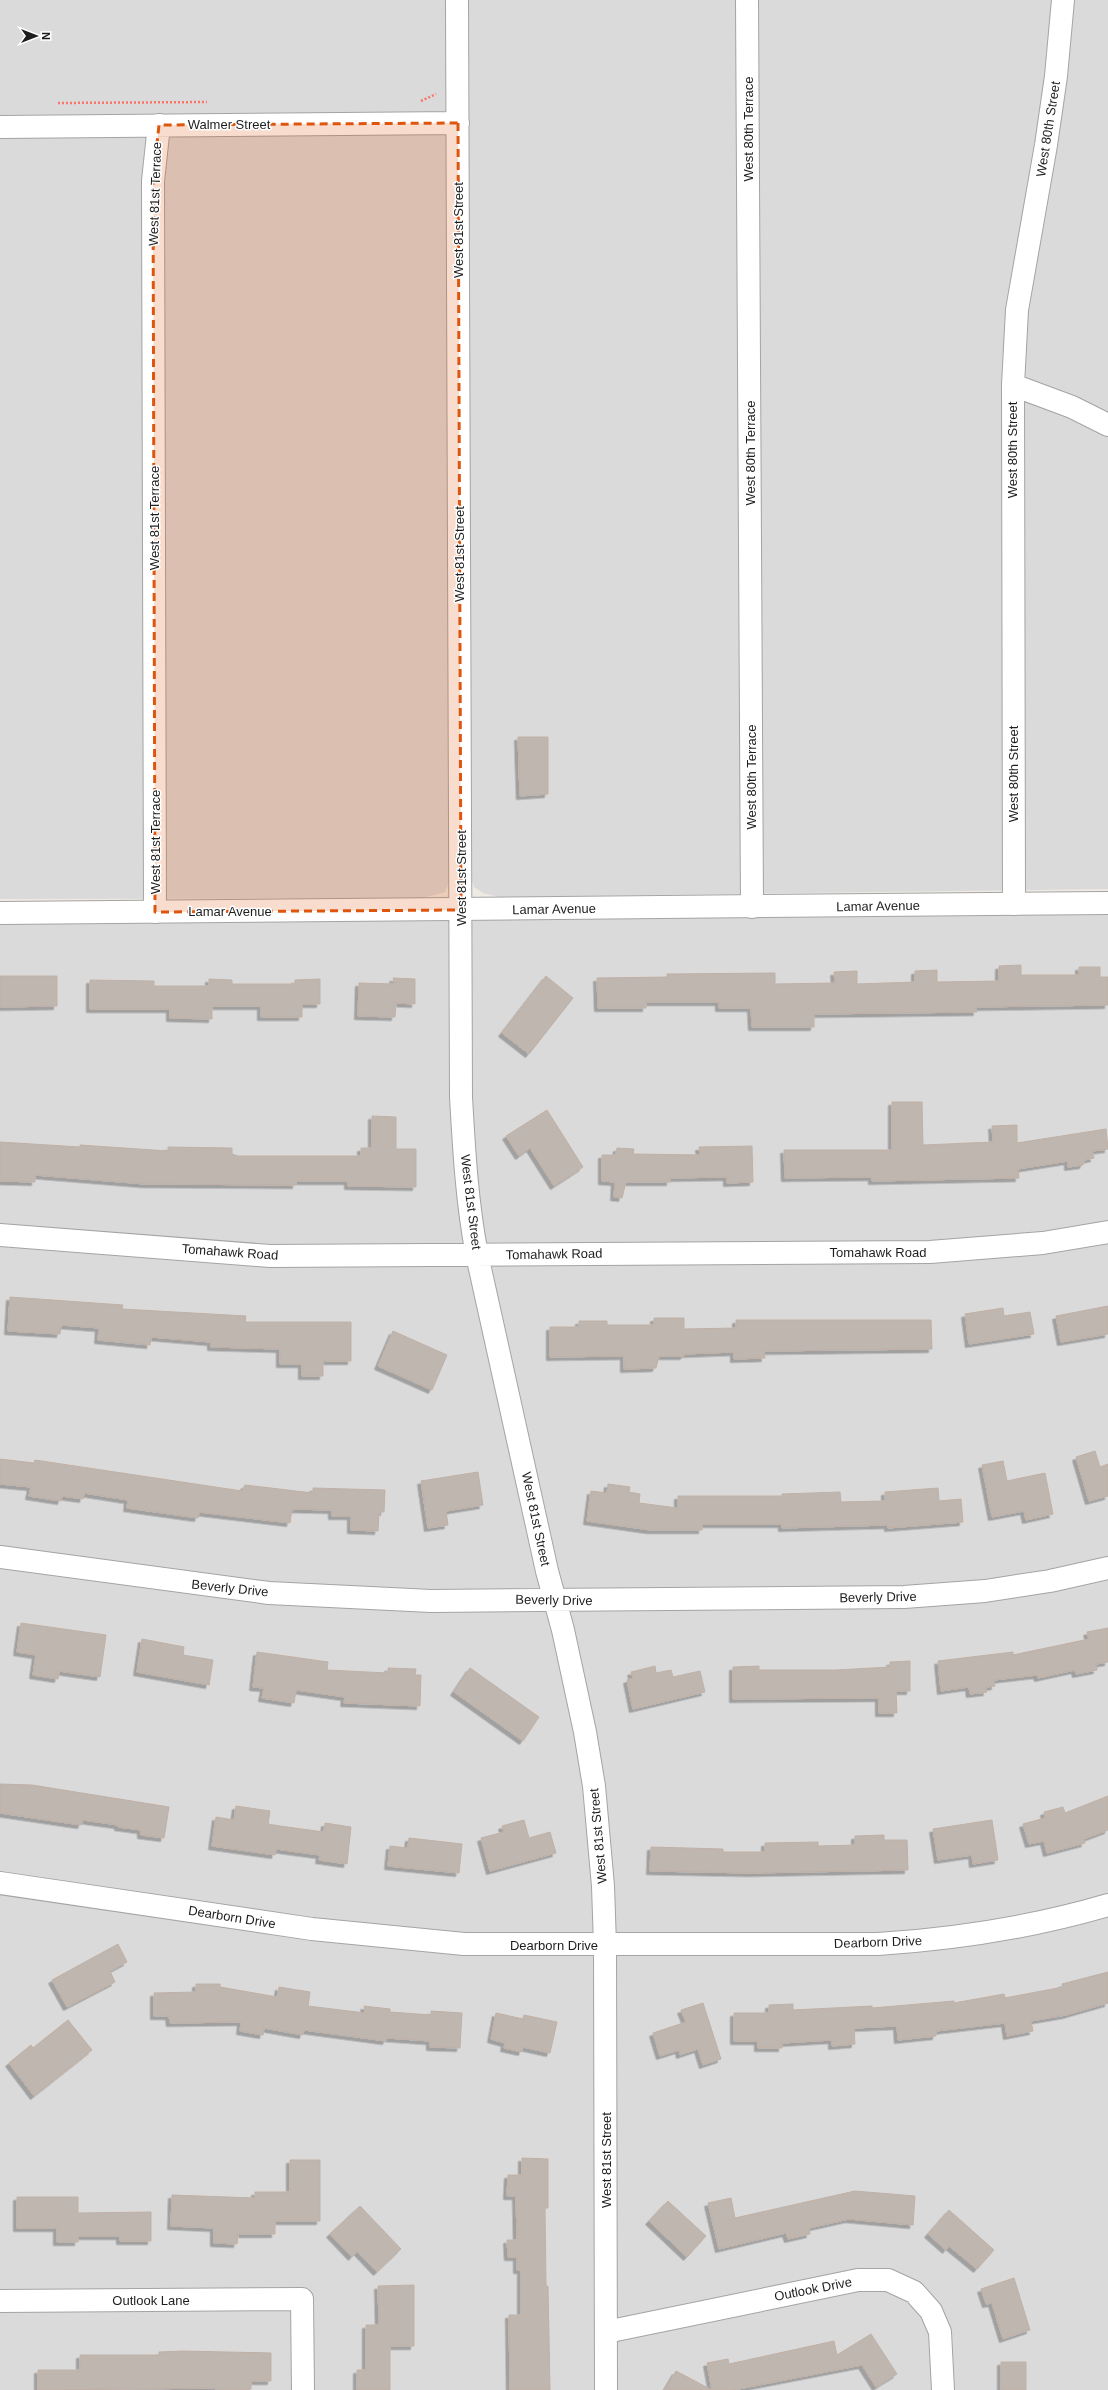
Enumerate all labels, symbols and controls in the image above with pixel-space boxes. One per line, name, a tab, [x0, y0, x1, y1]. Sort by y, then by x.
north arrow	[16, 16, 56, 56]
text: N	[40, 32, 52, 40]
street label: West 80th Terrace	[741, 76, 756, 182]
street label: West 80th Street	[1033, 80, 1063, 178]
street label: Walmer Street	[188, 117, 271, 132]
street label: West 81st Terrace	[146, 142, 164, 246]
street label: West 81st Street	[451, 182, 466, 278]
street label: West 80th Terrace	[743, 400, 758, 506]
street label: West 80th Street	[1005, 401, 1020, 498]
street label: West 81st Terrace	[147, 466, 162, 570]
street label: West 81st Street	[452, 506, 467, 602]
street label: West 80th Terrace	[744, 724, 759, 830]
street label: West 80th Street	[1006, 725, 1021, 822]
street label: West 81st Terrace	[148, 790, 163, 894]
street label: West 81st Street	[454, 830, 469, 926]
street label: Lamar Avenue	[836, 898, 920, 914]
street label: Lamar Avenue	[512, 901, 596, 917]
street label: Lamar Avenue	[188, 904, 272, 919]
street label: West 81st Street	[458, 1154, 484, 1251]
street label: Tomahawk Road	[181, 1241, 279, 1263]
street label: Tomahawk Road	[830, 1245, 926, 1260]
street label: Tomahawk Road	[505, 1246, 603, 1262]
street label: West 81st Street	[519, 1471, 553, 1568]
street label: Beverly Drive	[191, 1577, 269, 1599]
street label: Beverly Drive	[839, 1589, 917, 1605]
street label: Beverly Drive	[515, 1592, 593, 1608]
street label: West 81st Street	[586, 1787, 610, 1884]
street label: Dearborn Drive	[187, 1903, 277, 1931]
street label: Dearborn Drive	[834, 1933, 922, 1951]
street label: Dearborn Drive	[510, 1938, 598, 1953]
street label: West 81st Street	[599, 2112, 614, 2208]
street label: Outlook Drive	[773, 2274, 853, 2304]
street label: Outlook Lane	[112, 2293, 190, 2308]

